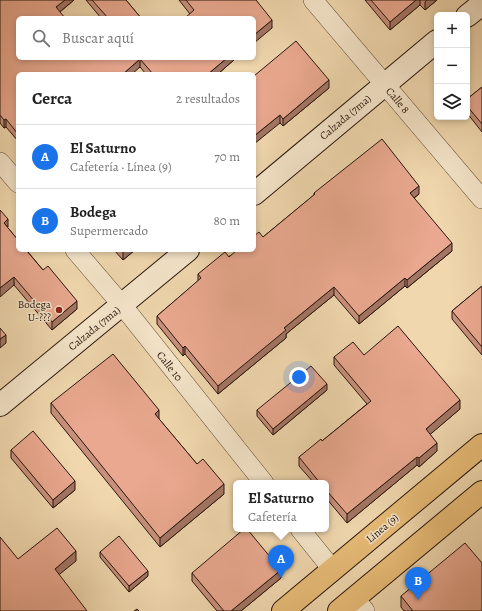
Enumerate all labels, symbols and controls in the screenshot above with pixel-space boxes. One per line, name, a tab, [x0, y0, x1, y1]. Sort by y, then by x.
map controls	[434, 12, 470, 120]
button: +	[434, 12, 470, 48]
search box	[16, 16, 256, 60]
icon: search	[30, 27, 52, 49]
text: Buscar aquí	[62, 28, 134, 48]
button: −	[434, 48, 470, 84]
street label: Calle 8	[382, 84, 413, 117]
button: layers	[434, 84, 470, 120]
text: Cerca	[32, 87, 72, 110]
text: 2 resultados	[176, 90, 240, 107]
street label: Calzada (7ma)	[316, 91, 374, 143]
text: El Saturno	[70, 138, 136, 158]
text: A	[41, 148, 49, 165]
text: 70 m	[214, 148, 240, 165]
text: Cafetería · Línea (9)	[70, 158, 172, 175]
text: Bodega	[70, 202, 117, 222]
text: B	[41, 212, 49, 229]
text: 80 m	[213, 212, 240, 229]
text: Supermercado	[70, 222, 148, 239]
place label: Bodega U-???	[18, 297, 52, 325]
street label: Calzada (7ma)	[65, 303, 124, 354]
marker: Bodega U-???	[54, 305, 64, 315]
street label: Calle 10	[153, 348, 186, 384]
your location	[289, 367, 309, 387]
popup	[233, 480, 329, 532]
text: El Saturno	[248, 488, 314, 508]
text: Cafetería	[248, 508, 297, 525]
street label: Línea (9)	[363, 510, 402, 546]
pin: A	[268, 545, 294, 578]
pin: B	[405, 567, 431, 600]

